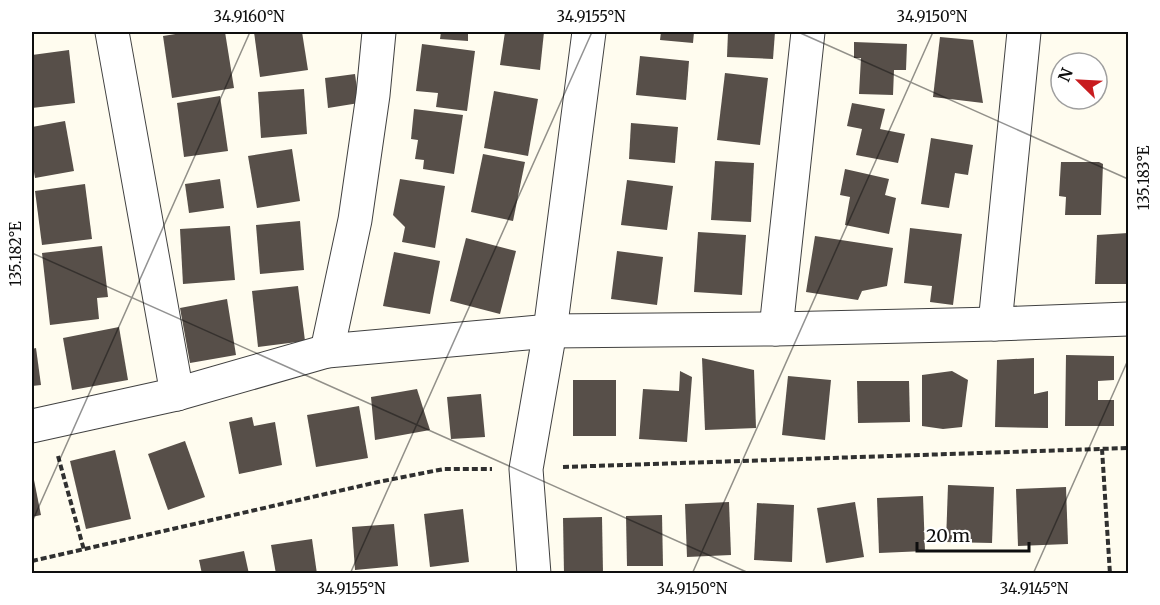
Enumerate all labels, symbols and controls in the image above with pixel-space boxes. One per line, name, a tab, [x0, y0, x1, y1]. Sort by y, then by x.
text: 34.9160°N	[213, 7, 285, 26]
text: 34.9155°N	[556, 7, 626, 26]
text: 34.9150°N	[897, 7, 968, 26]
north arrow	[1049, 51, 1109, 111]
text: N	[1054, 65, 1077, 85]
text: 135.183°E	[1134, 145, 1153, 210]
text: 135.182°E	[6, 221, 25, 286]
scale bar	[917, 515, 1030, 553]
text: 20 m	[926, 524, 970, 547]
text: 34.9155°N	[316, 579, 386, 598]
text: 34.9150°N	[657, 579, 728, 598]
text: 34.9145°N	[1000, 579, 1069, 598]

